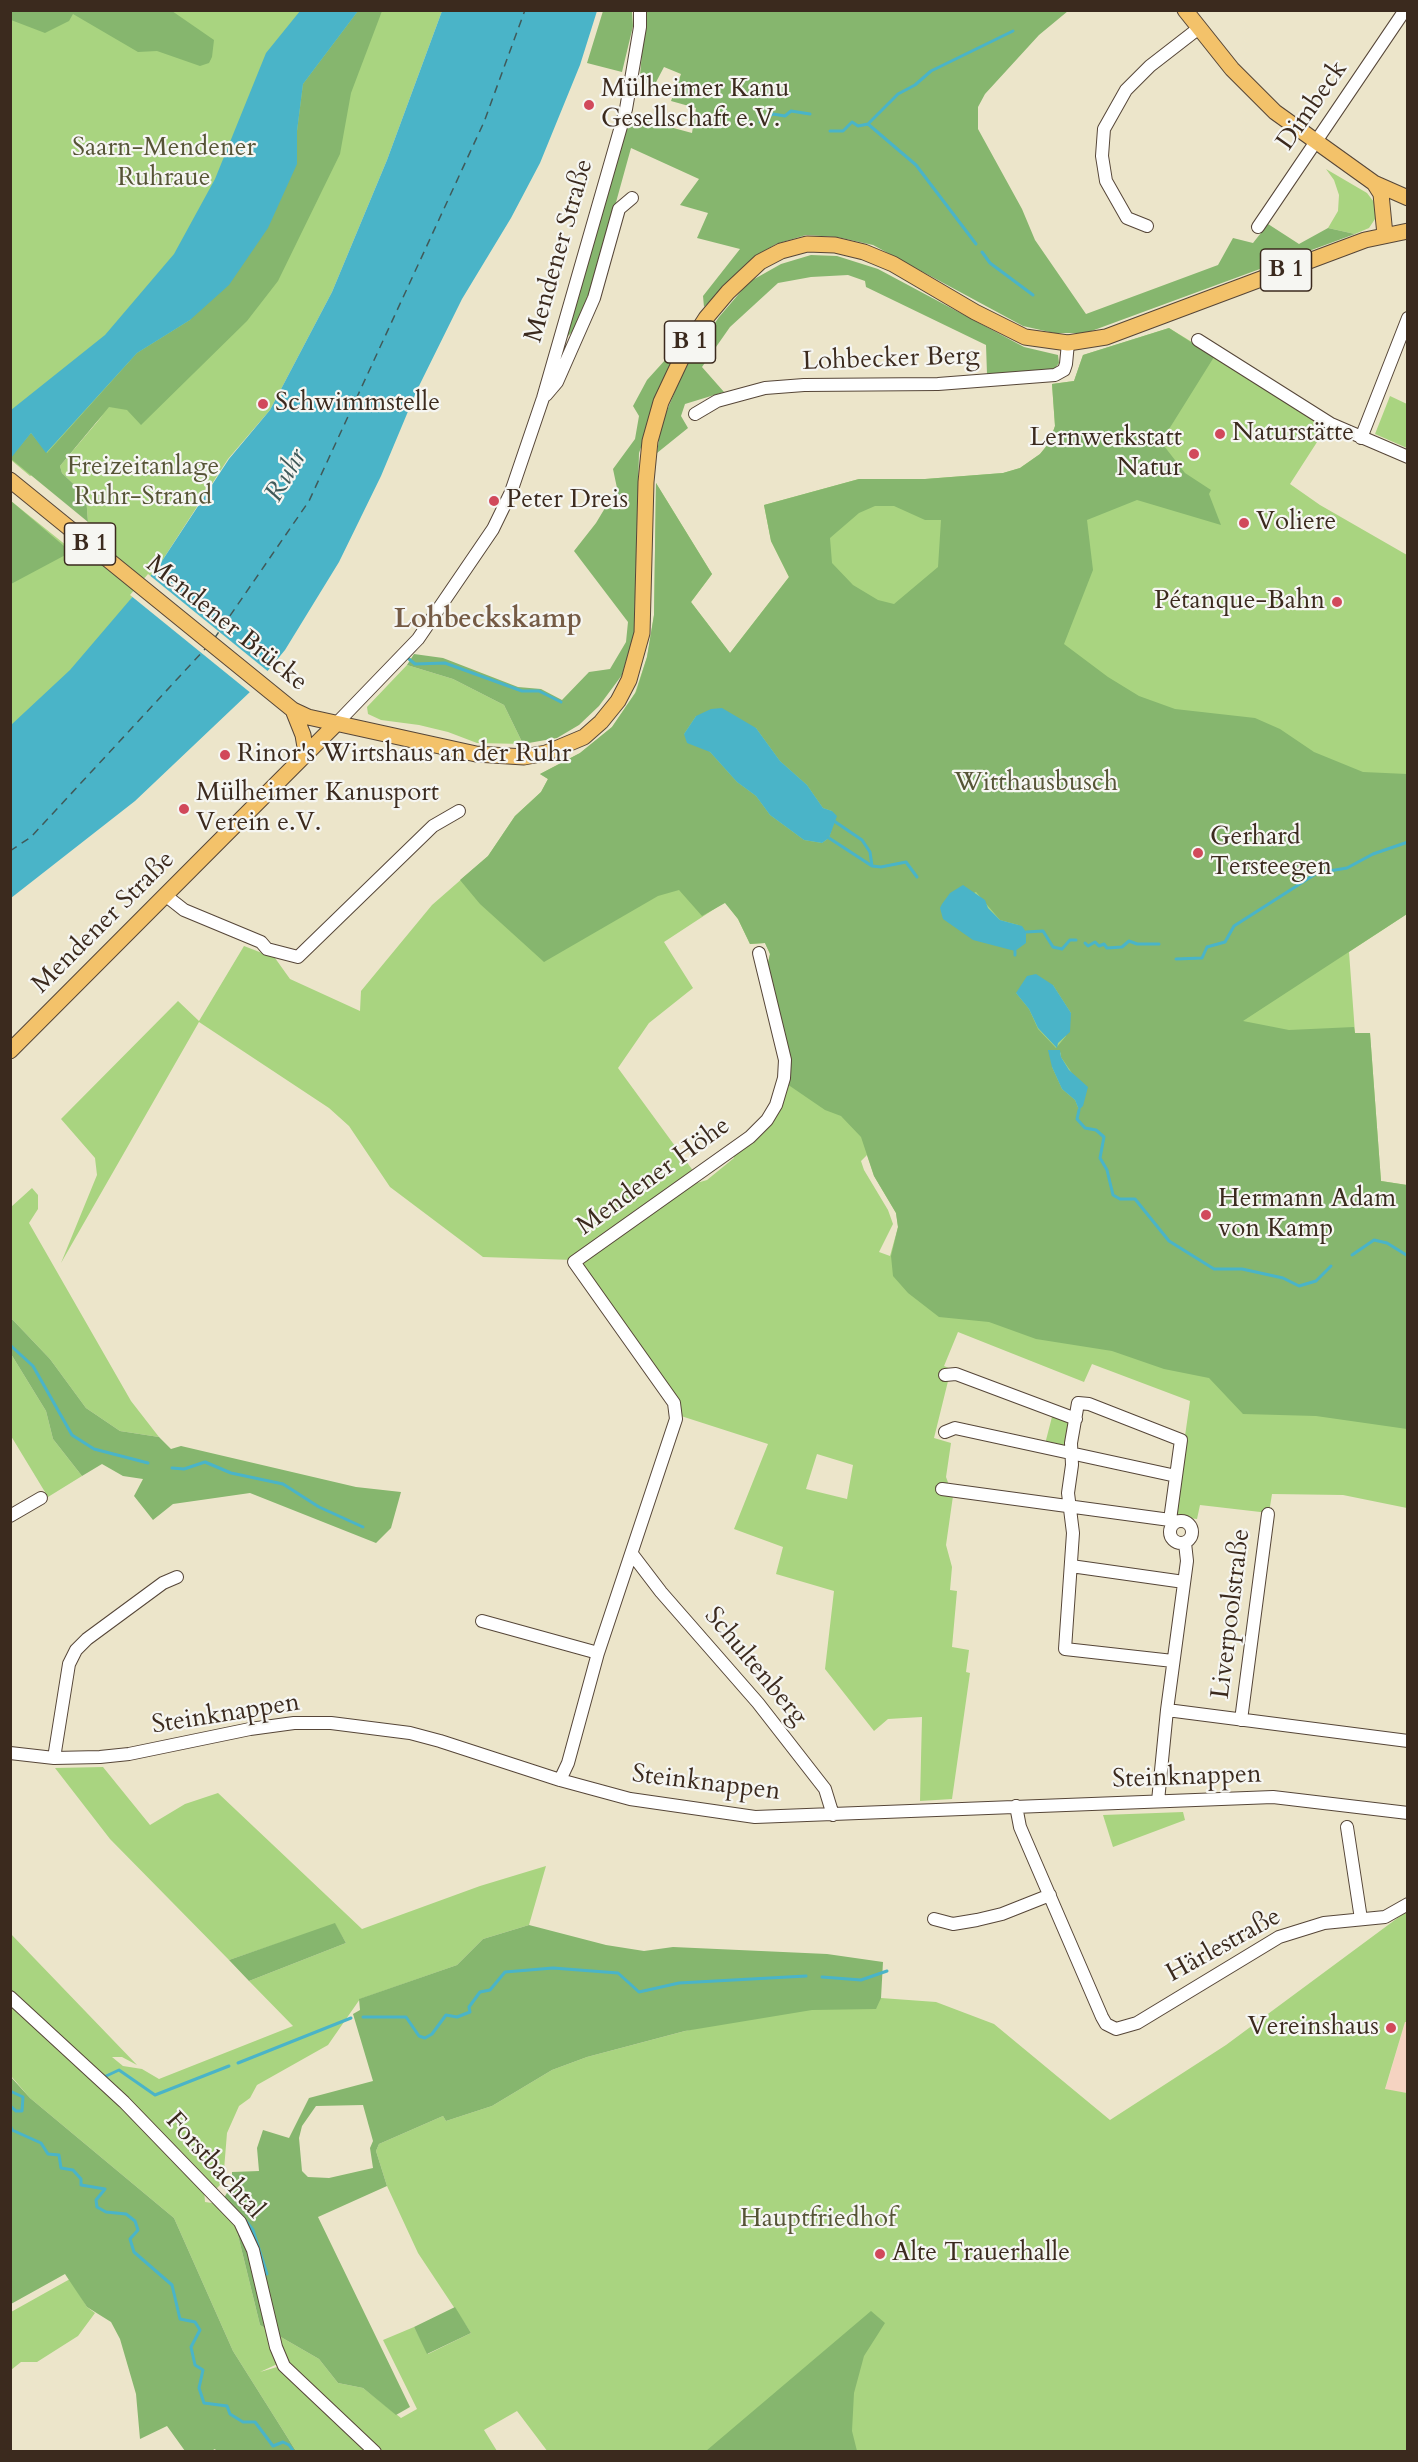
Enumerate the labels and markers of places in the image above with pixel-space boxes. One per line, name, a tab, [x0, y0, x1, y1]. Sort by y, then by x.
place label: Mülheimer Kanu Gesellschaft e.V.	[601, 74, 790, 136]
marker: Mülheimer Kanu Gesellschaft e.V.	[582, 98, 596, 112]
place label: Schwimmstelle	[275, 388, 440, 420]
marker: Schwimmstelle	[256, 397, 270, 411]
place label: Naturstätte	[1232, 418, 1354, 450]
place label: Lernwerkstatt Natur	[1030, 423, 1182, 484]
marker: Naturstätte	[1213, 427, 1227, 441]
marker: Lernwerkstatt Natur	[1187, 447, 1201, 461]
place label: Peter Dreis	[506, 485, 628, 517]
marker: Peter Dreis	[487, 494, 501, 508]
place label: Voliere	[1256, 507, 1336, 539]
marker: Voliere	[1237, 516, 1251, 530]
place label: Pétanque-Bahn	[1154, 586, 1325, 618]
marker: Pétanque-Bahn	[1330, 595, 1344, 609]
place label: Rinor's Wirtshaus an der Ruhr	[237, 739, 571, 771]
marker: Rinor's Wirtshaus an der Ruhr	[218, 748, 232, 762]
place label: Mülheimer Kanusport Verein e.V.	[196, 778, 439, 840]
marker: Mülheimer Kanusport Verein e.V.	[177, 802, 191, 816]
place label: Gerhard Tersteegen	[1210, 822, 1332, 884]
marker: Gerhard Tersteegen	[1191, 846, 1205, 860]
place label: Hermann Adam von Kamp	[1218, 1184, 1396, 1246]
marker: Hermann Adam von Kamp	[1199, 1208, 1213, 1222]
place label: Vereinshaus	[1248, 2012, 1379, 2044]
marker: Vereinshaus	[1384, 2021, 1398, 2035]
place label: Alte Trauerhalle	[892, 2238, 1070, 2270]
marker: Alte Trauerhalle	[873, 2247, 887, 2261]

